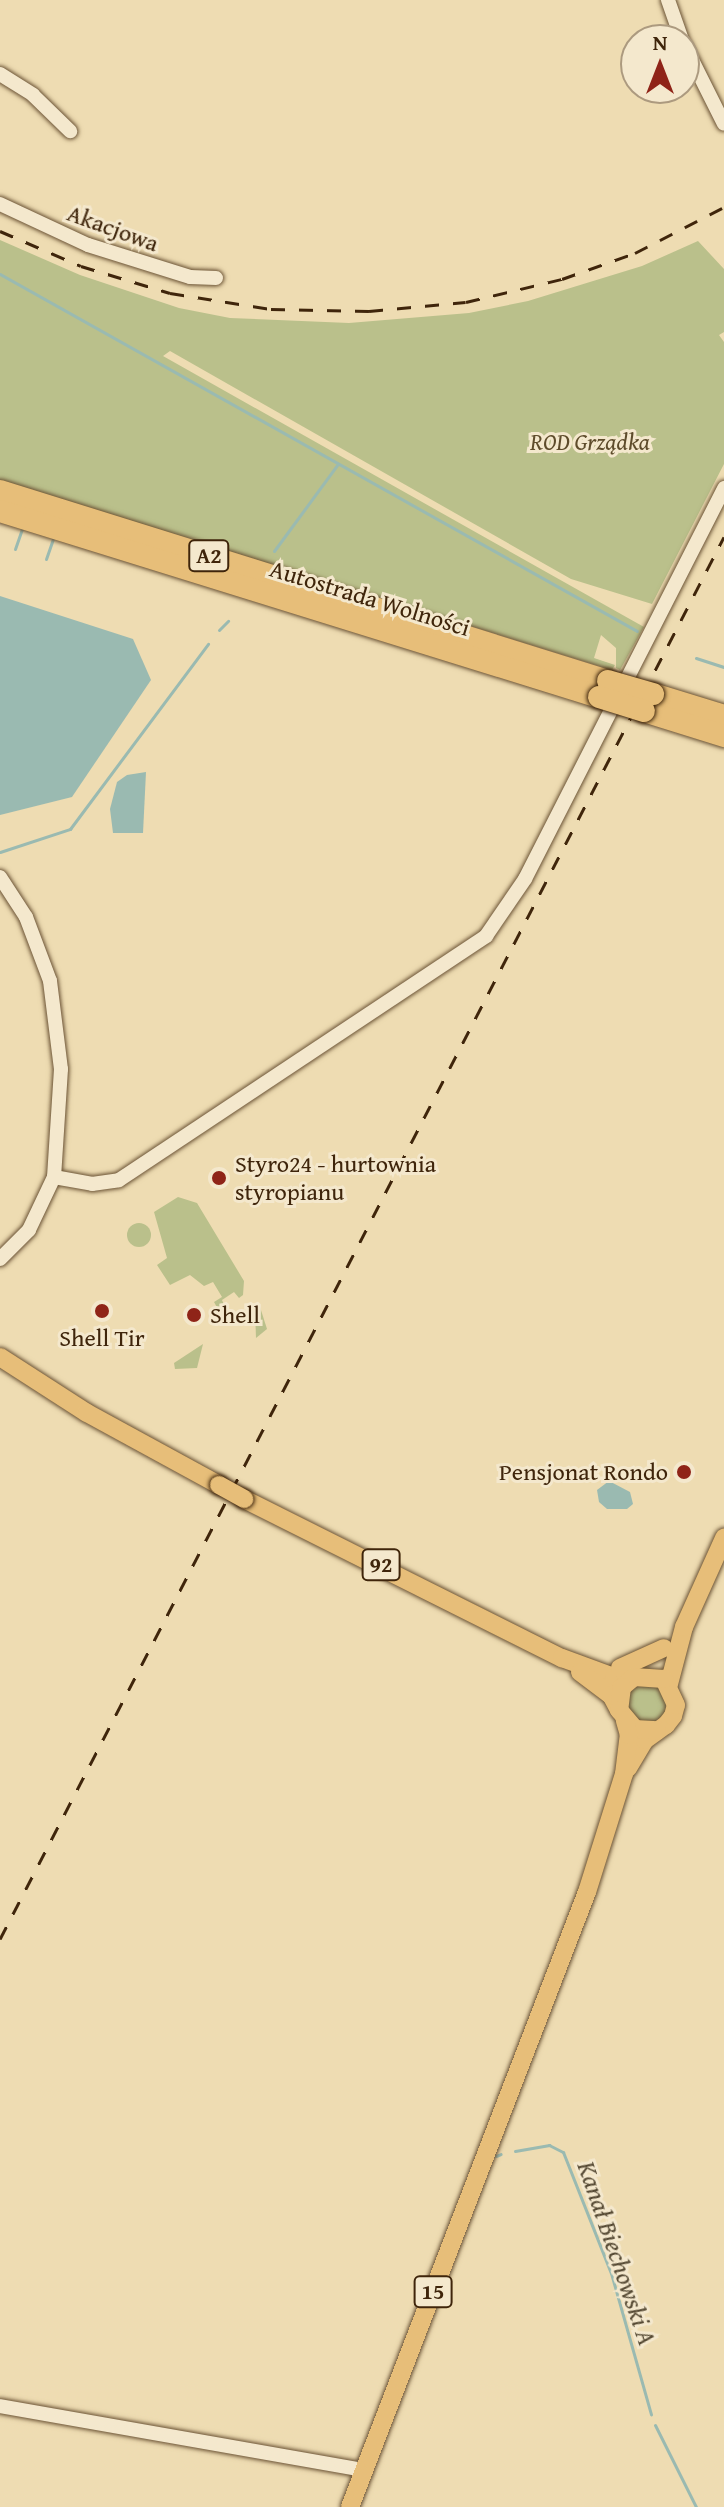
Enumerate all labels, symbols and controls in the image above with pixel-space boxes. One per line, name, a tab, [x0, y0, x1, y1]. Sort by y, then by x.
north arrow	[620, 24, 700, 104]
text: N	[653, 26, 667, 58]
street label: Akacjowa	[63, 198, 163, 258]
park label: ROD Grządka	[530, 428, 650, 456]
road number: A2	[187, 538, 231, 574]
street label: Autostrada Wolności	[266, 554, 474, 642]
place label: Styro24 - hurtownia styropianu	[235, 1150, 436, 1206]
marker: Styro24 - hurtownia styropianu	[210, 1169, 228, 1187]
place label: Shell	[210, 1301, 260, 1329]
marker: Shell Tir	[93, 1302, 111, 1320]
marker: Shell	[185, 1306, 203, 1324]
place label: Shell Tir	[59, 1324, 145, 1352]
place label: Pensjonat Rondo	[499, 1458, 668, 1486]
marker: Pensjonat Rondo	[675, 1463, 693, 1481]
road number: 92	[361, 1547, 401, 1583]
water label: Kanał Biechowski A	[571, 2157, 663, 2349]
road number: 15	[413, 2274, 453, 2310]

